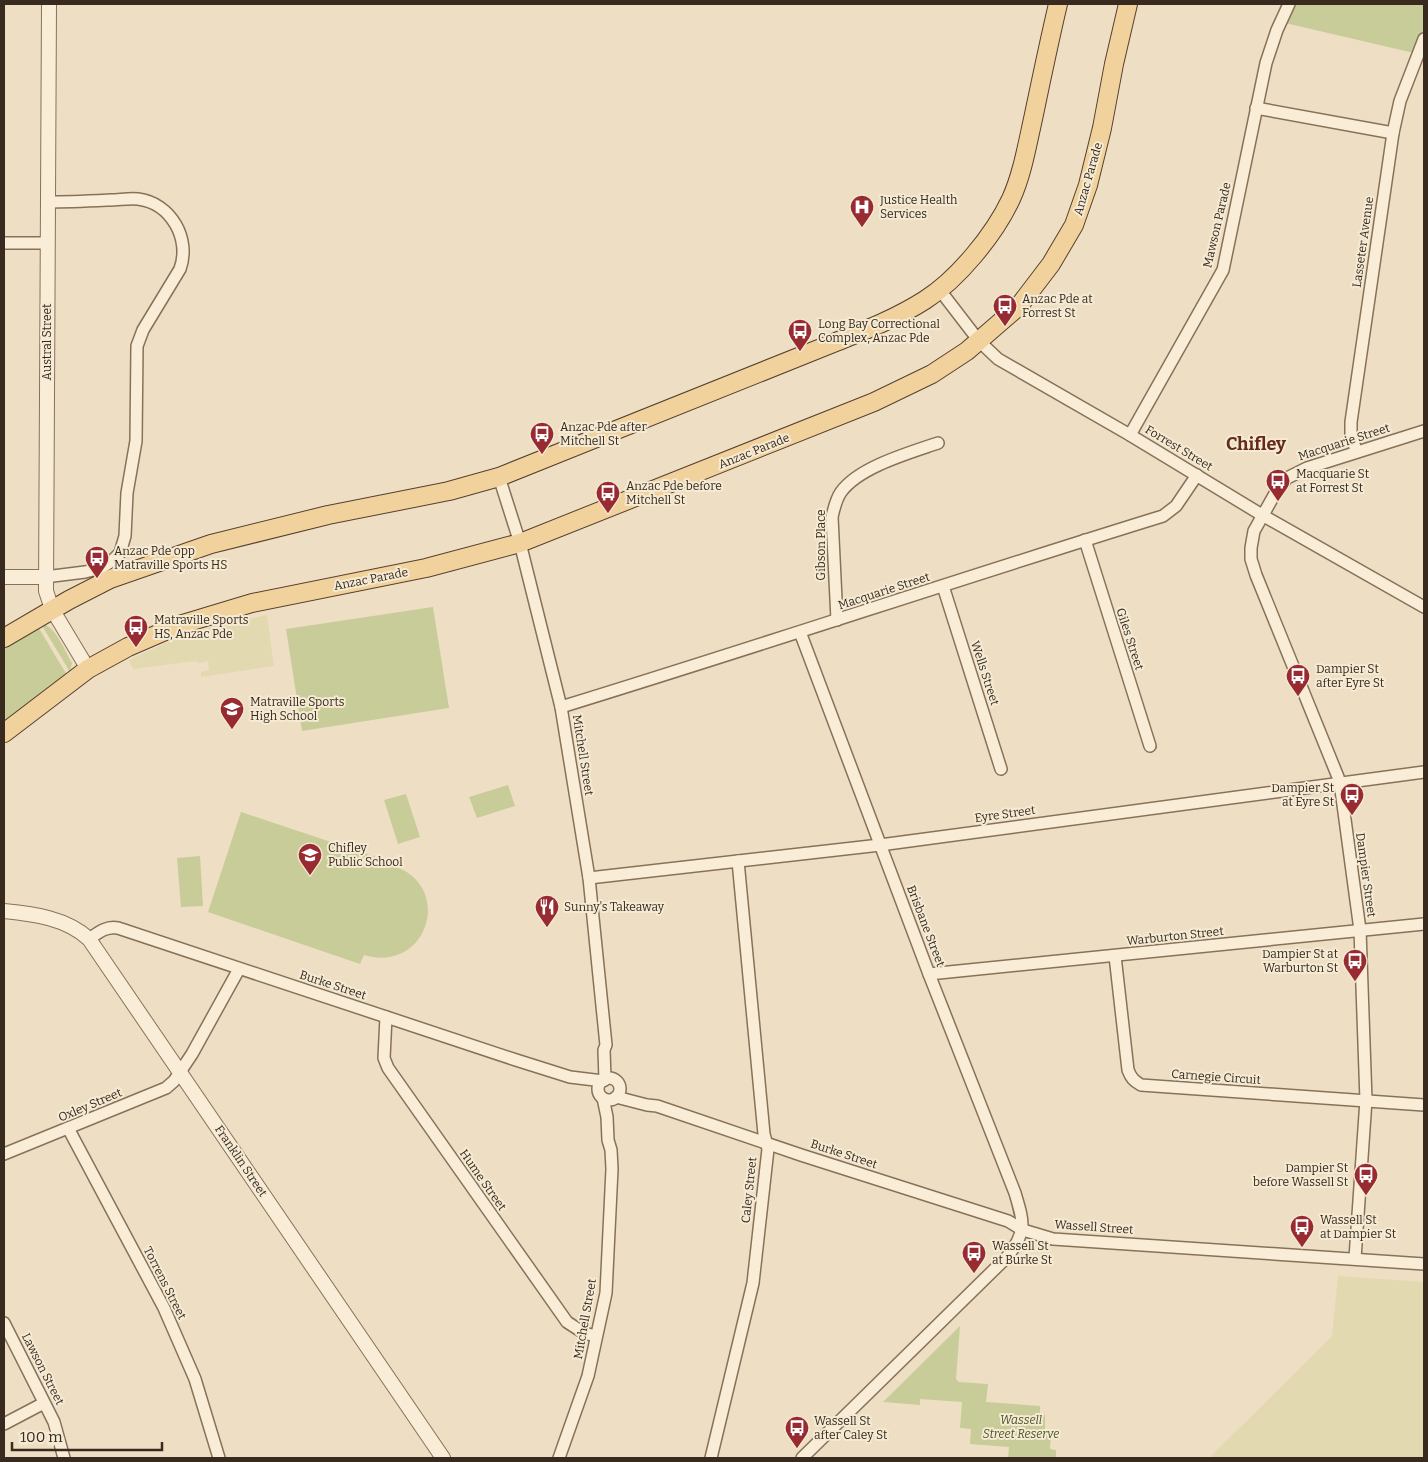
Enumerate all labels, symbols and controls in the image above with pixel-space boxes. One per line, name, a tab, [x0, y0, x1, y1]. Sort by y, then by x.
street label: Anzac Parade	[1071, 141, 1105, 217]
street label: Mawson Parade	[1200, 181, 1234, 269]
place label: Justice Health Services	[879, 193, 958, 221]
hospital icon: Justice Health Services	[849, 194, 875, 228]
street label: Lasseter Avenue	[1350, 196, 1376, 288]
place label: Anzac Pde at Forrest St	[1022, 292, 1093, 320]
bus stop icon: Anzac Pde at Forrest St	[992, 293, 1018, 327]
street label: Austral Street	[40, 303, 54, 380]
place label: Long Bay Correctional Complex, Anzac Pde	[818, 317, 941, 345]
bus stop icon: Long Bay Correctional Complex, Anzac Pde	[787, 318, 813, 352]
place label: Anzac Pde after Mitchell St	[560, 420, 647, 448]
street label: Macquarie Street	[1296, 420, 1392, 463]
bus stop icon: Anzac Pde after Mitchell St	[529, 421, 555, 455]
street label: Forrest Street	[1143, 422, 1216, 474]
street label: Anzac Parade	[716, 430, 792, 472]
district label: Chifley	[1226, 433, 1287, 455]
place label: Macquarie St at Forrest St	[1296, 467, 1370, 495]
bus stop icon: Macquarie St at Forrest St	[1265, 468, 1291, 502]
place label: Anzac Pde before Mitchell St	[626, 479, 722, 507]
bus stop icon: Anzac Pde before Mitchell St	[595, 480, 621, 514]
street label: Gibson Place	[814, 509, 828, 581]
place label: Anzac Pde opp Matraville Sports HS	[114, 544, 227, 572]
bus stop icon: Anzac Pde opp Matraville Sports HS	[84, 545, 110, 579]
street label: Anzac Parade	[333, 565, 409, 593]
street label: Macquarie Street	[836, 569, 932, 612]
street label: Giles Street	[1113, 606, 1147, 672]
place label: Matraville Sports HS, Anzac Pde	[154, 613, 249, 641]
bus stop icon: Matraville Sports HS, Anzac Pde	[123, 614, 149, 648]
street label: Wells Street	[968, 639, 1002, 708]
place label: Dampier St after Eyre St	[1316, 662, 1385, 690]
bus stop icon: Dampier St after Eyre St	[1285, 663, 1311, 697]
place label: Matraville Sports High School	[250, 695, 345, 723]
school or university icon: Matraville Sports High School	[219, 696, 245, 730]
street label: Mitchell Street	[570, 714, 596, 797]
place label: Dampier St at Eyre St	[1271, 781, 1335, 809]
bus stop icon: Dampier St at Eyre St	[1339, 782, 1365, 816]
street label: Eyre Street	[974, 803, 1037, 825]
street label: Dampier Street	[1353, 832, 1379, 919]
place label: Chifley Public School	[328, 841, 403, 869]
school or university icon: Chifley Public School	[297, 842, 323, 876]
street label: Brisbane Street	[904, 883, 948, 969]
restaurant icon: Sunny's Takeaway	[534, 894, 560, 928]
place label: Sunny's Takeaway	[564, 900, 665, 914]
street label: Warburton Street	[1126, 924, 1225, 948]
place label: Dampier St at Warburton St	[1262, 947, 1339, 975]
bus stop icon: Dampier St at Warburton St	[1342, 948, 1368, 982]
street label: Burke Street	[298, 968, 369, 1003]
street label: Carnegie Circuit	[1171, 1067, 1262, 1087]
street label: Oxley Street	[56, 1085, 124, 1125]
street label: Franklin Street	[212, 1123, 270, 1200]
street label: Burke Street	[809, 1137, 880, 1172]
street label: Hume Street	[457, 1147, 510, 1214]
street label: Caley Street	[739, 1156, 760, 1224]
place label: Dampier St before Wassell St	[1253, 1161, 1349, 1189]
bus stop icon: Dampier St before Wassell St	[1353, 1162, 1379, 1196]
place label: Wassell St at Dampier St	[1320, 1213, 1397, 1241]
bus stop icon: Wassell St at Dampier St	[1289, 1214, 1315, 1248]
street label: Wassell Street	[1054, 1217, 1135, 1237]
place label: Wassell St at Burke St	[992, 1239, 1053, 1267]
bus stop icon: Wassell St at Burke St	[961, 1240, 987, 1274]
street label: Torrens Street	[141, 1244, 190, 1322]
street label: Mitchell Street	[571, 1277, 599, 1360]
street label: Lawson Street	[19, 1331, 67, 1408]
park label: Wassell Street Reserve	[983, 1413, 1059, 1441]
place label: Wassell St after Caley St	[814, 1414, 888, 1442]
bus stop icon: Wassell St after Caley St	[784, 1415, 810, 1449]
scale bar	[12, 1420, 162, 1452]
text: 100 m	[20, 1428, 63, 1446]

